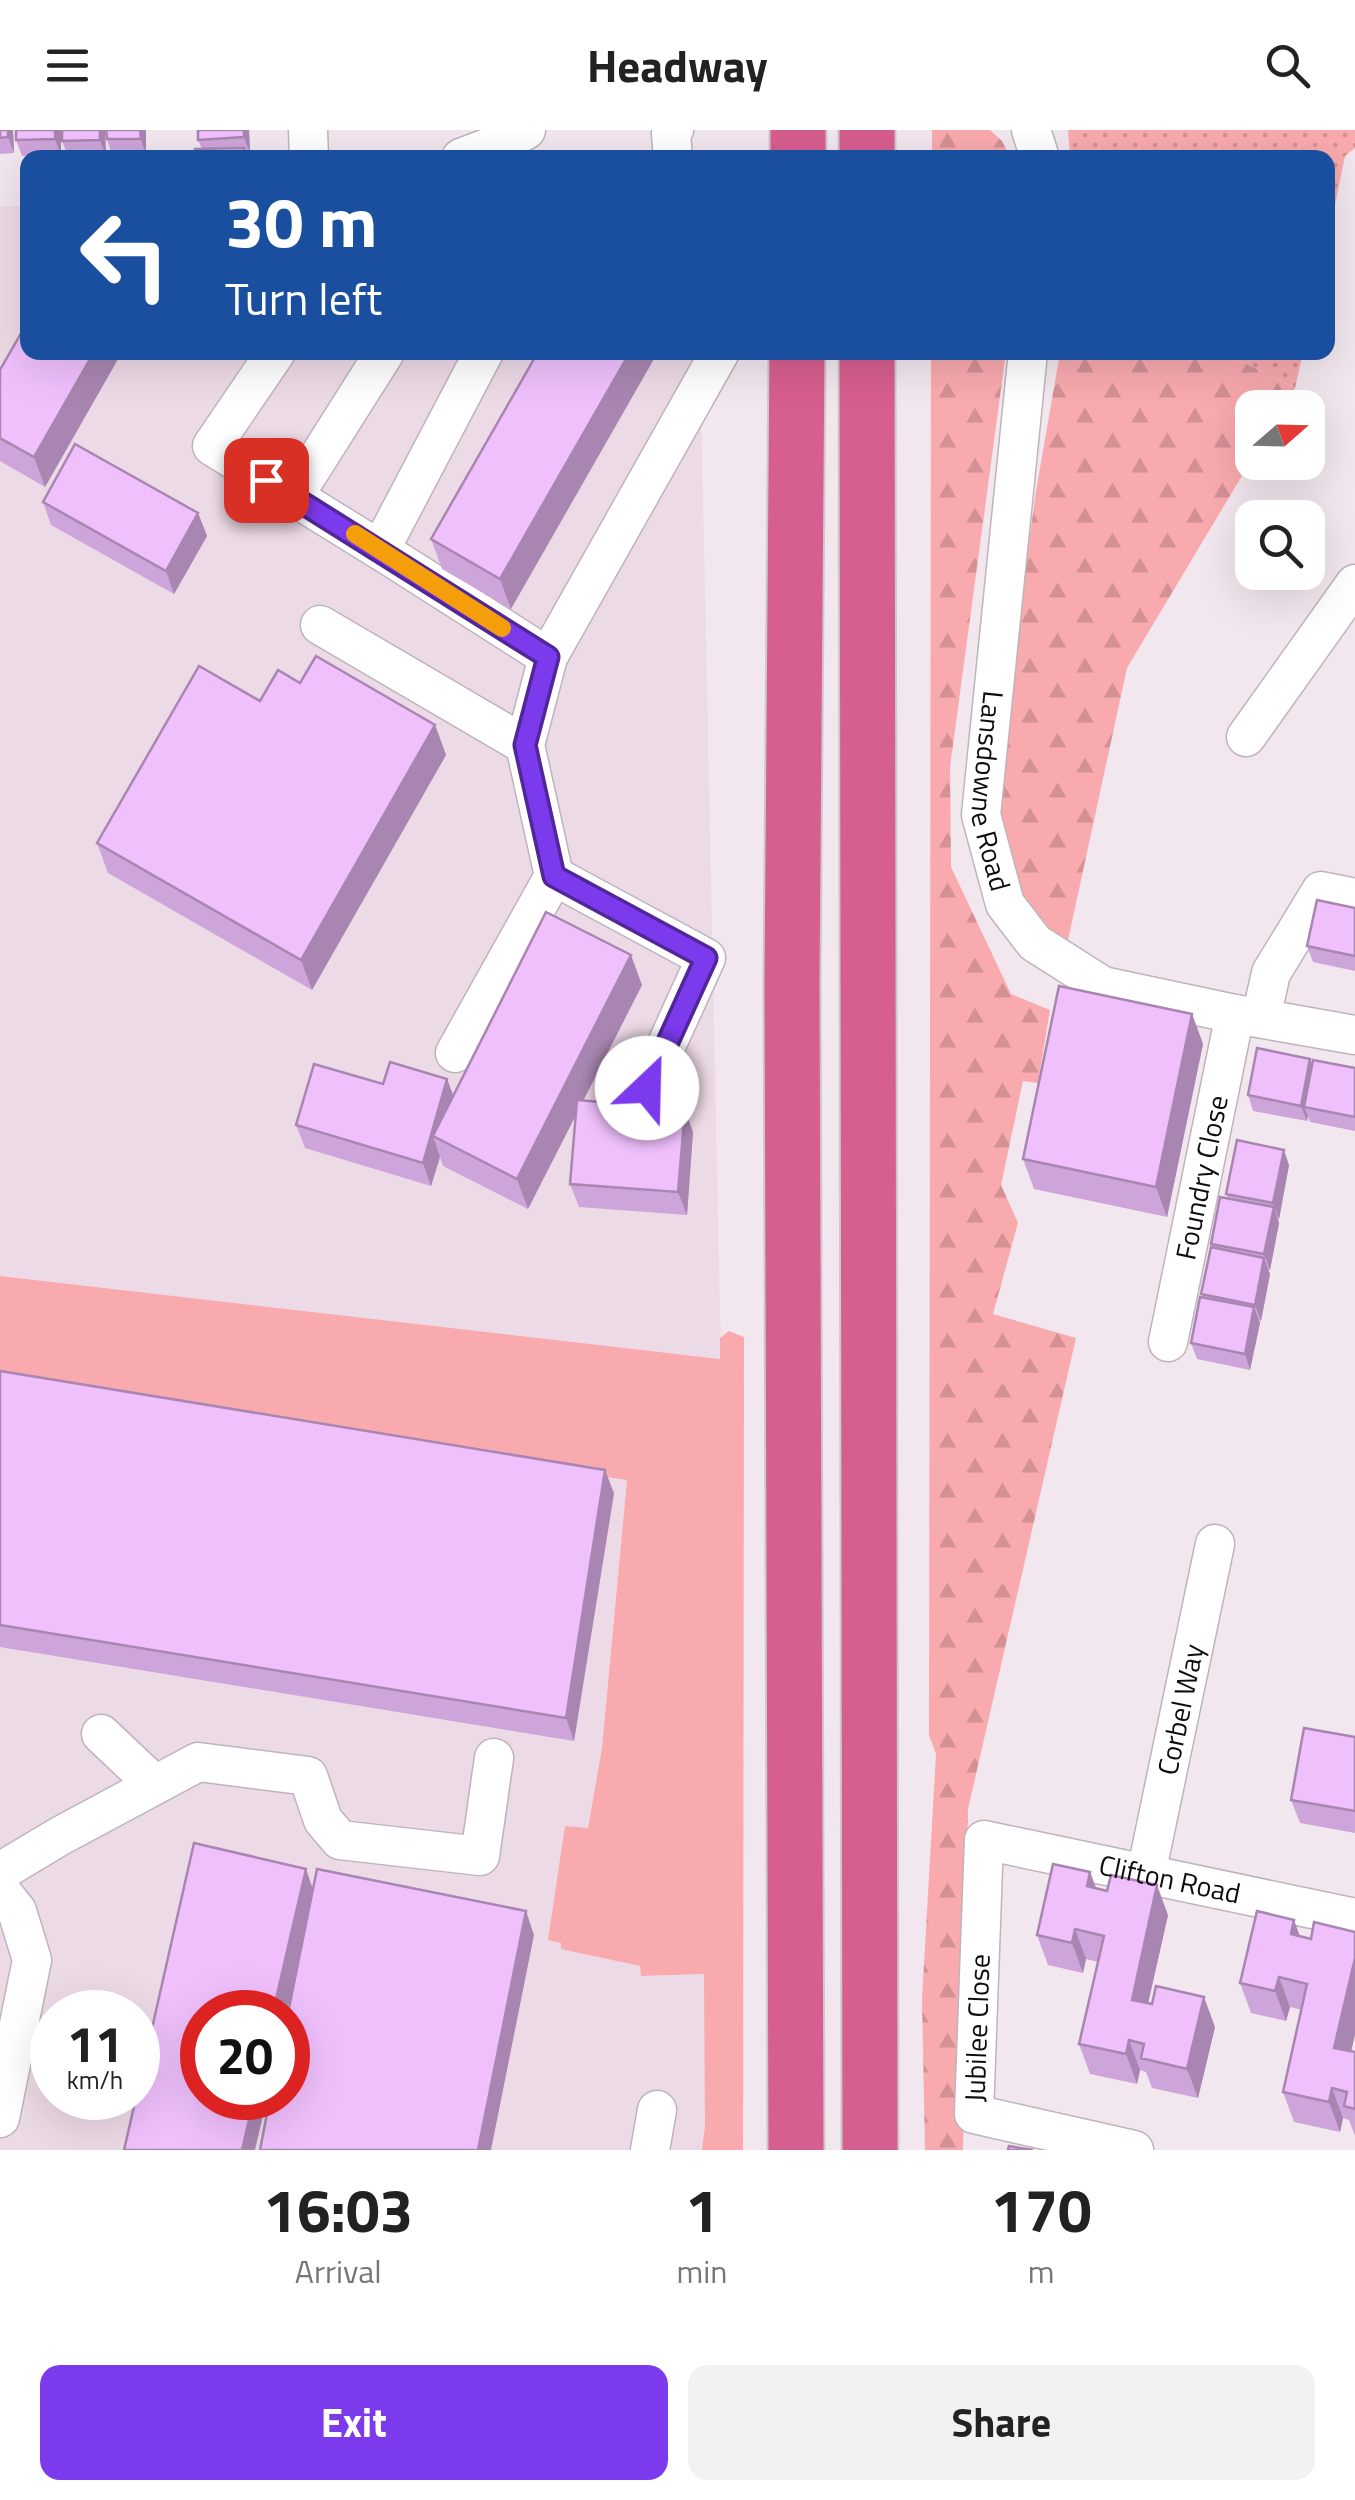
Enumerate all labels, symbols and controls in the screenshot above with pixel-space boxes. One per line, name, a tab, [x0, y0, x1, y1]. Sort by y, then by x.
text: Headway	[587, 31, 768, 99]
icon: menu	[40, 38, 95, 93]
icon: search	[1260, 38, 1315, 93]
text: 30 m	[225, 168, 378, 274]
icon: left	[60, 190, 190, 320]
text: Turn left	[225, 264, 382, 332]
north arrow	[1235, 390, 1325, 480]
map controls	[1235, 390, 1325, 590]
pin	[224, 438, 309, 523]
icon: arrive	[239, 453, 294, 508]
button: search	[1235, 500, 1325, 590]
street label: Lansdowne Road	[960, 689, 1022, 896]
position arrow	[595, 1036, 699, 1140]
street label: Foundry Close	[1163, 1091, 1239, 1263]
street label: Corbel Way	[1145, 1640, 1215, 1779]
street label: Clifton Road	[1095, 1843, 1245, 1914]
street label: Jubilee Close	[952, 1953, 1001, 2103]
speed limit sign: 20	[180, 1990, 310, 2120]
text: 11	[67, 2005, 123, 2081]
text: km/h	[67, 2061, 123, 2099]
text: 16:03	[263, 2164, 413, 2255]
text: 1	[685, 2164, 719, 2255]
text: 170	[991, 2164, 1092, 2255]
text: Arrival	[295, 2247, 382, 2295]
text: min	[676, 2247, 727, 2295]
text: m	[1028, 2247, 1055, 2295]
button: Exit	[40, 2365, 668, 2480]
button: Share	[688, 2365, 1315, 2480]

